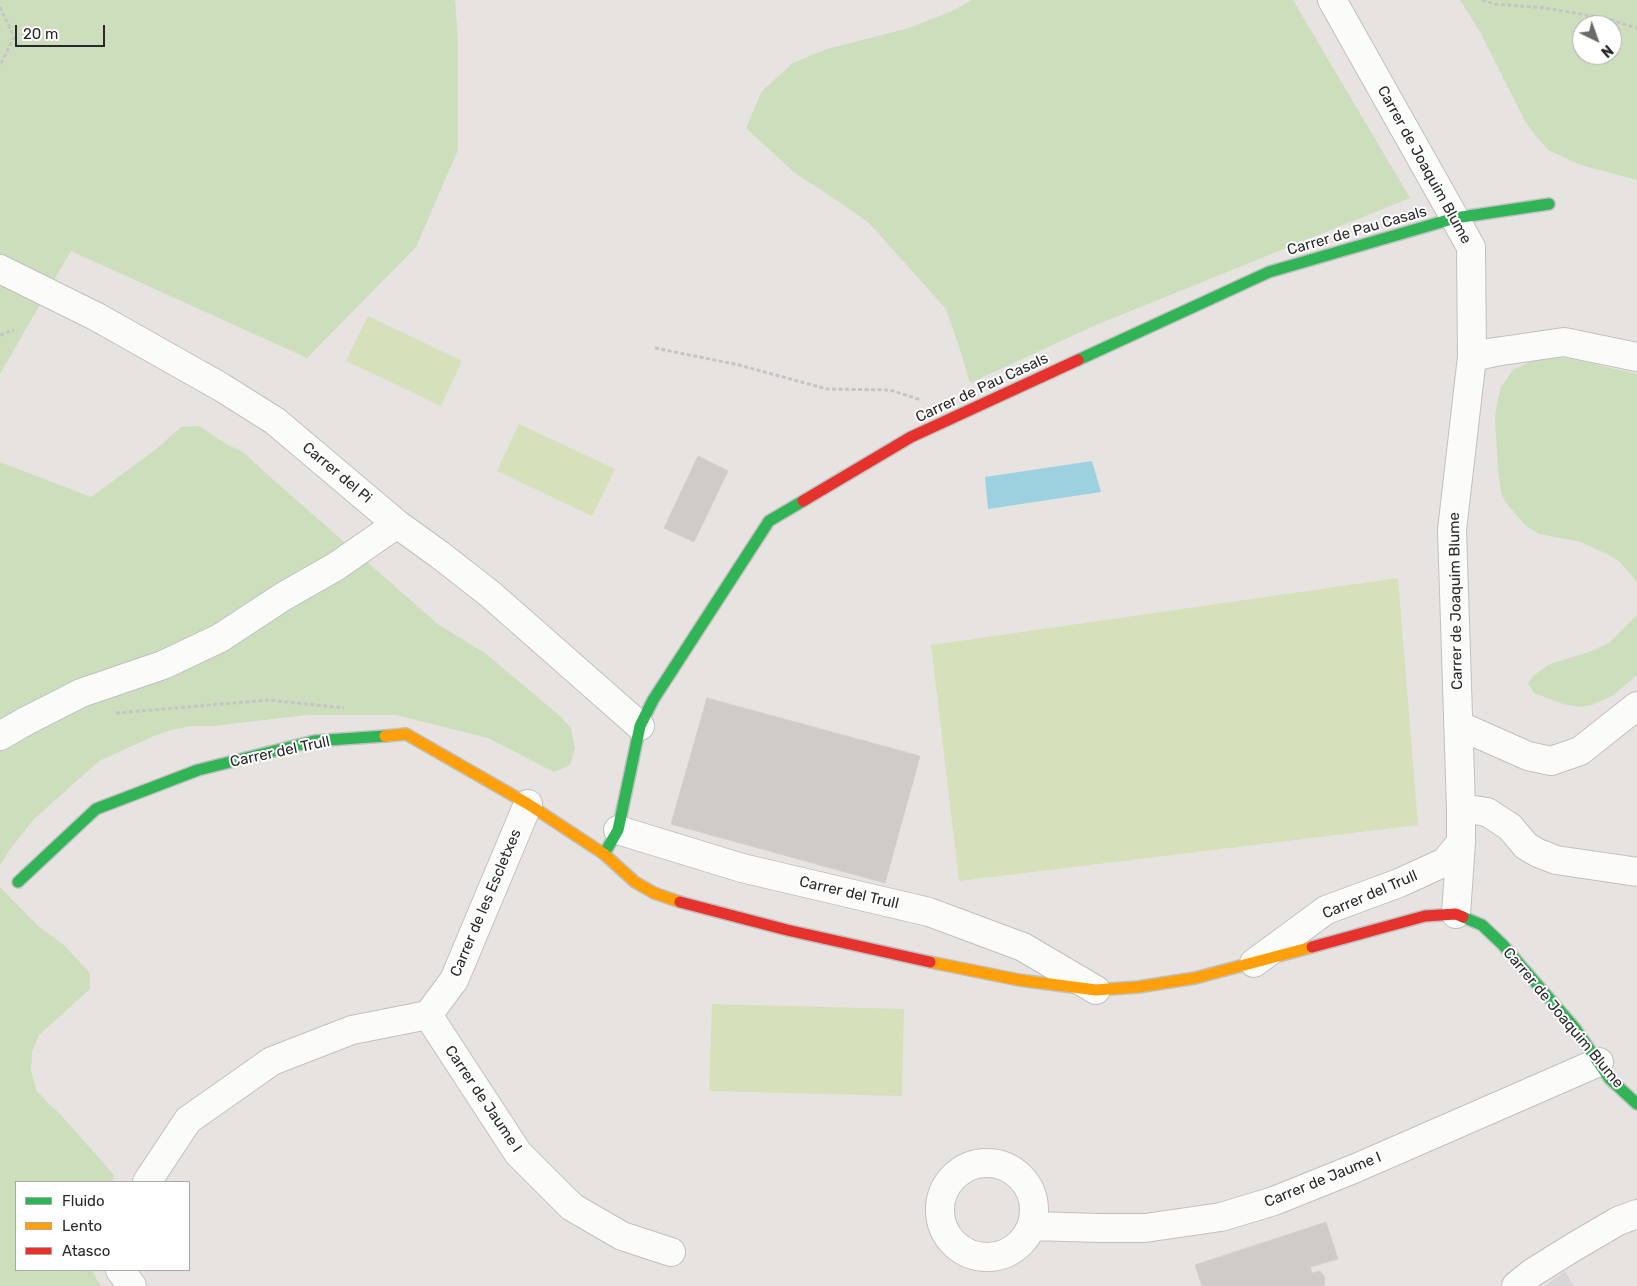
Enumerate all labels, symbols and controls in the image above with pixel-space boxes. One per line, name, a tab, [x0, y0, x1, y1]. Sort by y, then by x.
scale bar	[18, 15, 108, 47]
north arrow	[1572, 15, 1622, 65]
text: 20 m	[23, 25, 58, 43]
text: N	[1597, 41, 1616, 60]
street label: Carrer de Joaquim Blume	[1373, 83, 1475, 247]
street label: Carrer de Pau Casals	[1285, 202, 1429, 260]
street label: Carrer de Pau Casals	[913, 349, 1051, 427]
street label: Carrer del Pi	[299, 439, 375, 507]
street label: Carrer de Joaquim Blume	[1445, 512, 1467, 690]
street label: Carrer del Trull	[229, 733, 331, 771]
street label: Carrer de les Escletxes	[447, 827, 525, 979]
street label: Carrer del Trull	[1320, 867, 1420, 923]
street label: Carrer del Trull	[798, 873, 900, 913]
street label: Carrer de Joaquim Blume	[1499, 944, 1627, 1092]
street label: Carrer de Jaume I	[441, 1042, 525, 1156]
street label: Carrer de Jaume I	[1262, 1148, 1384, 1212]
legend	[15, 1181, 190, 1271]
text: Fluido	[62, 1192, 105, 1210]
text: Lento	[62, 1217, 102, 1235]
text: Atasco	[62, 1242, 110, 1260]

